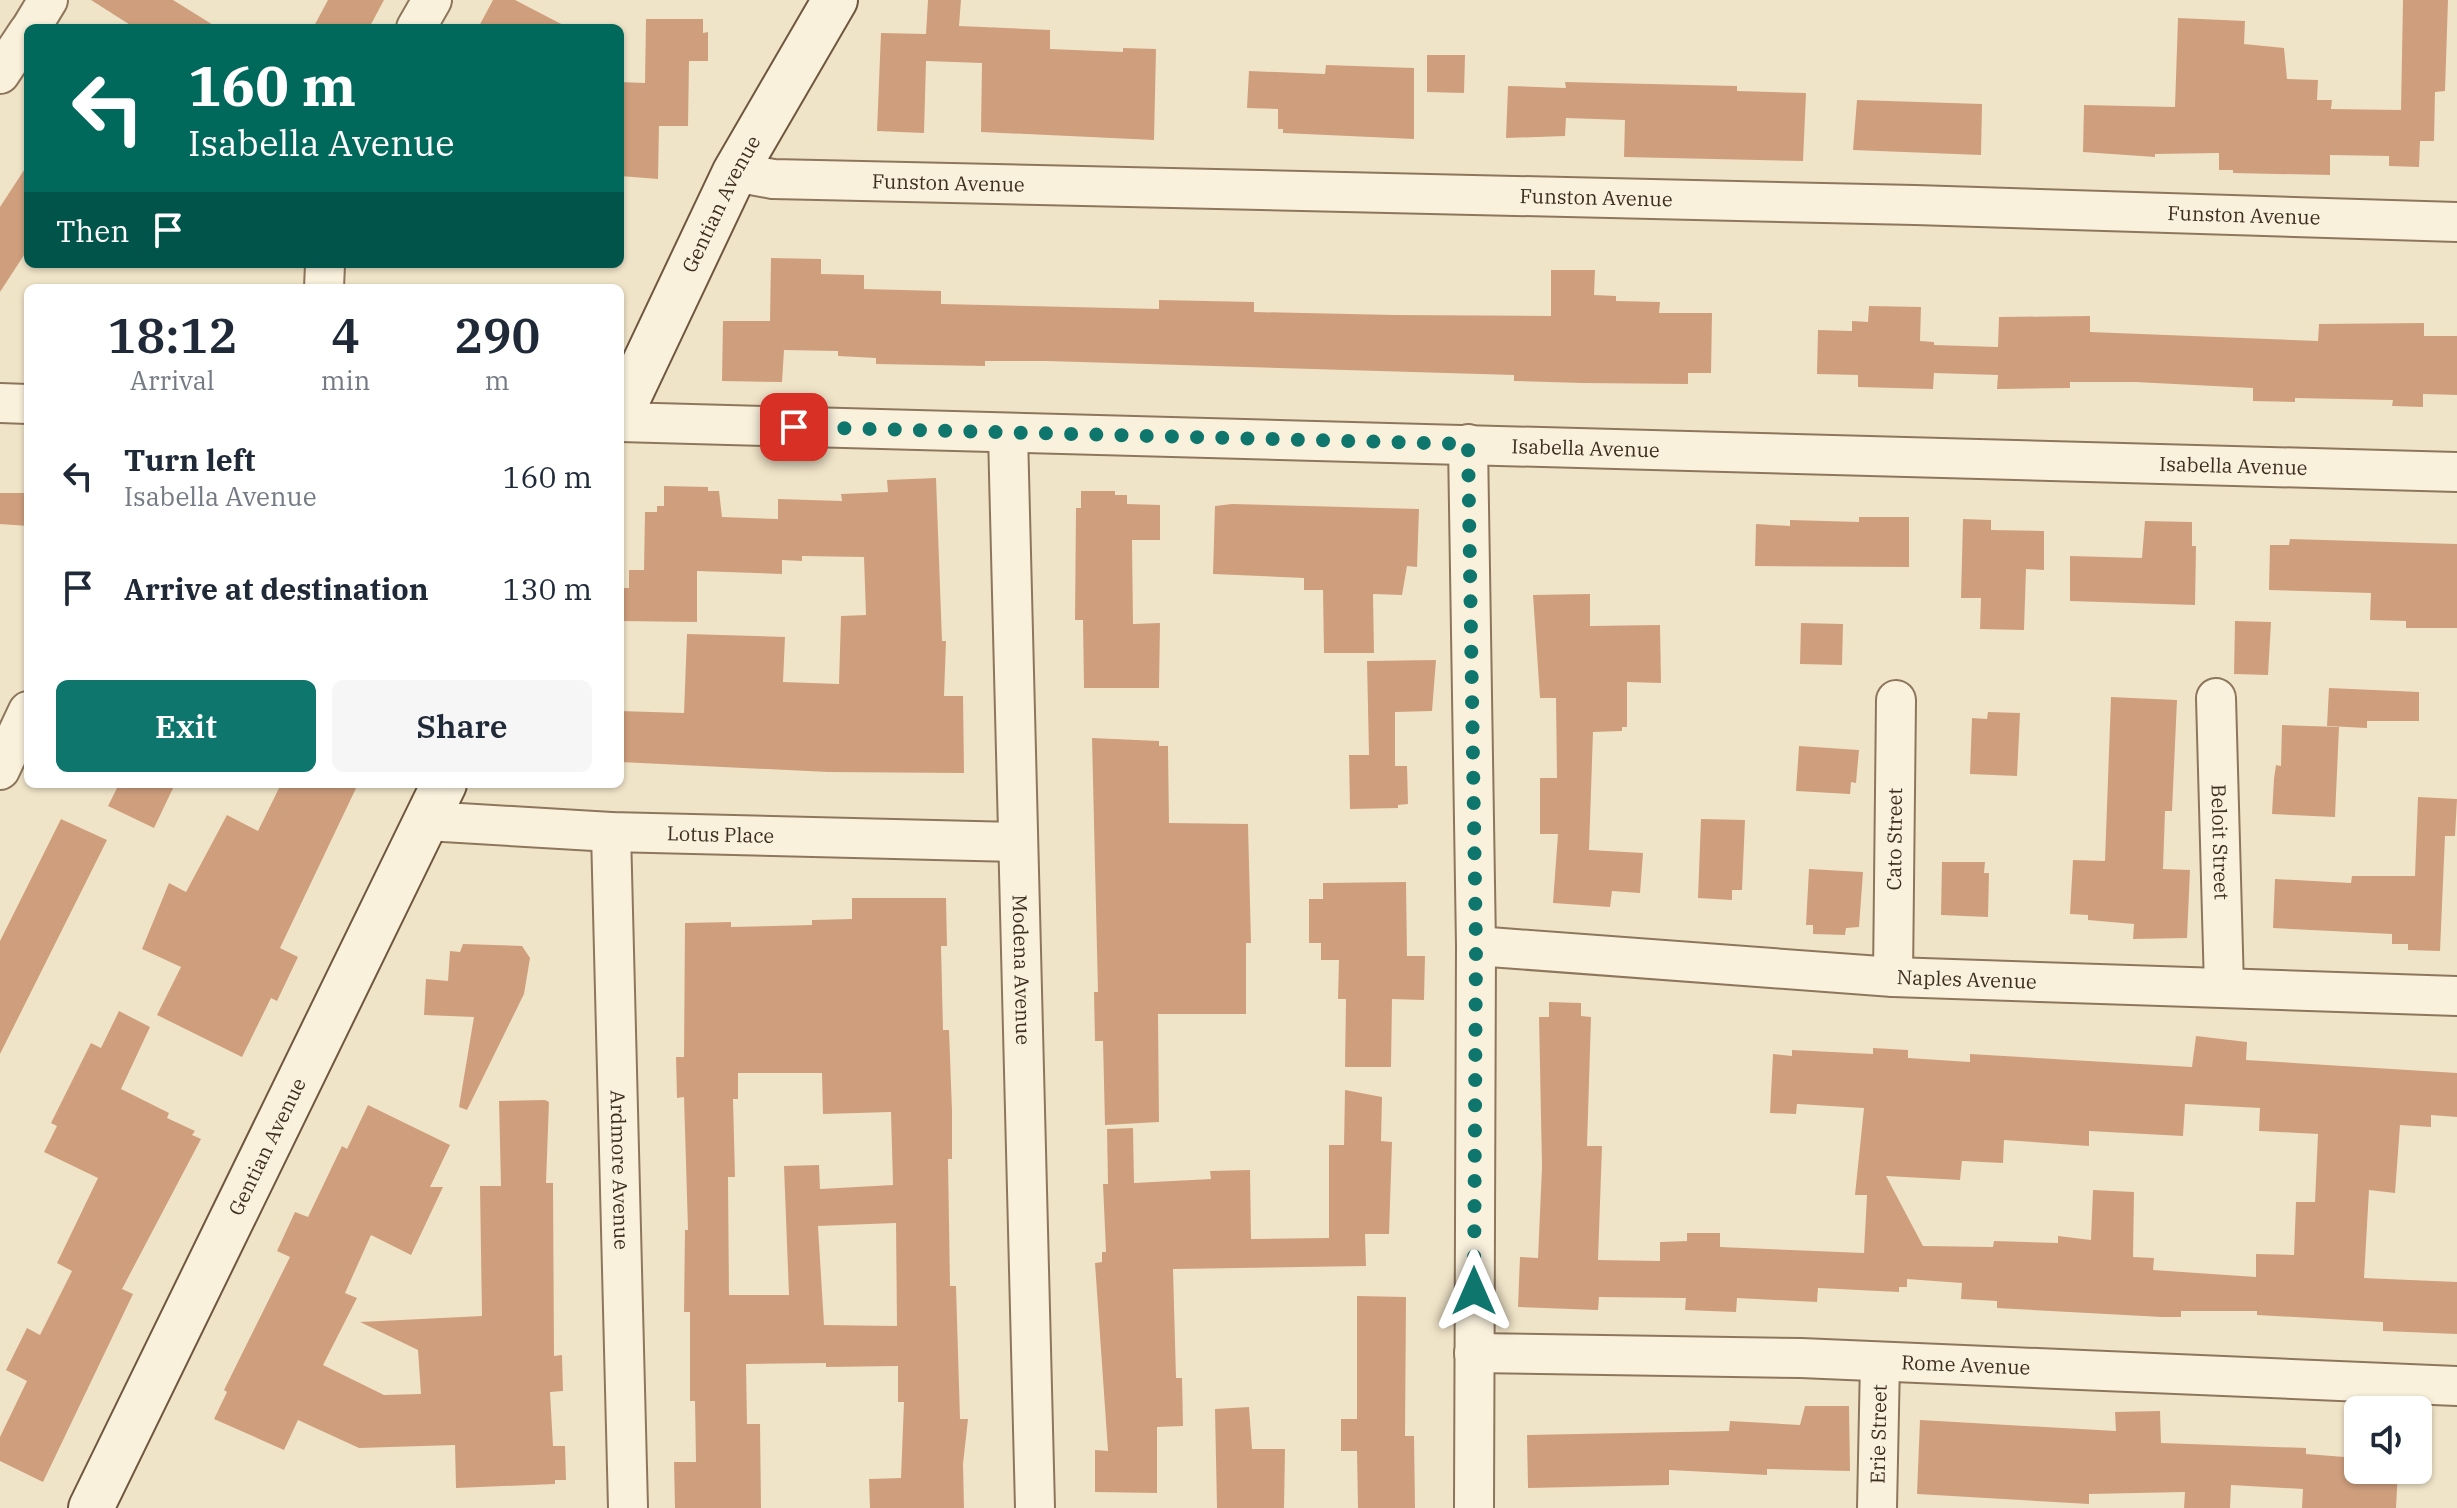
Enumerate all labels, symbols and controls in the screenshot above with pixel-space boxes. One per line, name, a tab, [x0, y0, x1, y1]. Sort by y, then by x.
text: 160 m	[188, 49, 356, 121]
icon: left	[56, 56, 160, 160]
text: Isabella Avenue	[188, 119, 455, 166]
street label: Gentian Avenue	[675, 130, 766, 277]
street label: Funston Avenue	[872, 167, 1025, 198]
street label: Funston Avenue	[1519, 182, 1673, 212]
street label: Funston Avenue	[2167, 199, 2321, 231]
icon: arrive	[146, 208, 190, 252]
text: Then	[56, 211, 130, 250]
text: 18:12	[108, 304, 237, 366]
text: 4	[331, 304, 360, 366]
text: 290	[454, 304, 540, 366]
text: Arrival	[130, 363, 215, 397]
text: min	[321, 363, 370, 397]
text: m	[485, 363, 510, 397]
pin	[760, 393, 828, 461]
icon: arrive	[772, 405, 816, 449]
street label: Isabella Avenue	[1511, 432, 1660, 463]
text: Turn left	[124, 440, 256, 479]
street label: Isabella Avenue	[2159, 450, 2308, 481]
icon: left	[56, 454, 100, 498]
text: 160 m	[502, 457, 592, 496]
text: Isabella Avenue	[124, 479, 317, 513]
icon: arrive	[56, 566, 100, 610]
text: Arrive at destination	[124, 569, 429, 608]
text: 130 m	[502, 569, 592, 608]
button: Exit	[56, 680, 316, 772]
button: Share	[332, 680, 592, 772]
street label: Beloit Street	[2205, 784, 2236, 900]
street label: Cato Street	[1880, 787, 1908, 891]
street label: Lotus Place	[667, 819, 775, 849]
street label: Modena Avenue	[1007, 894, 1037, 1045]
street label: Naples Avenue	[1896, 963, 2037, 995]
street label: Gentian Avenue	[222, 1073, 312, 1220]
street label: Ardmore Avenue	[604, 1090, 636, 1250]
position arrow	[1432, 1249, 1516, 1333]
street label: Rome Avenue	[1901, 1348, 2031, 1381]
street label: Erie Street	[1863, 1384, 1893, 1484]
map controls	[2344, 1396, 2432, 1484]
button: sound	[2344, 1396, 2432, 1484]

